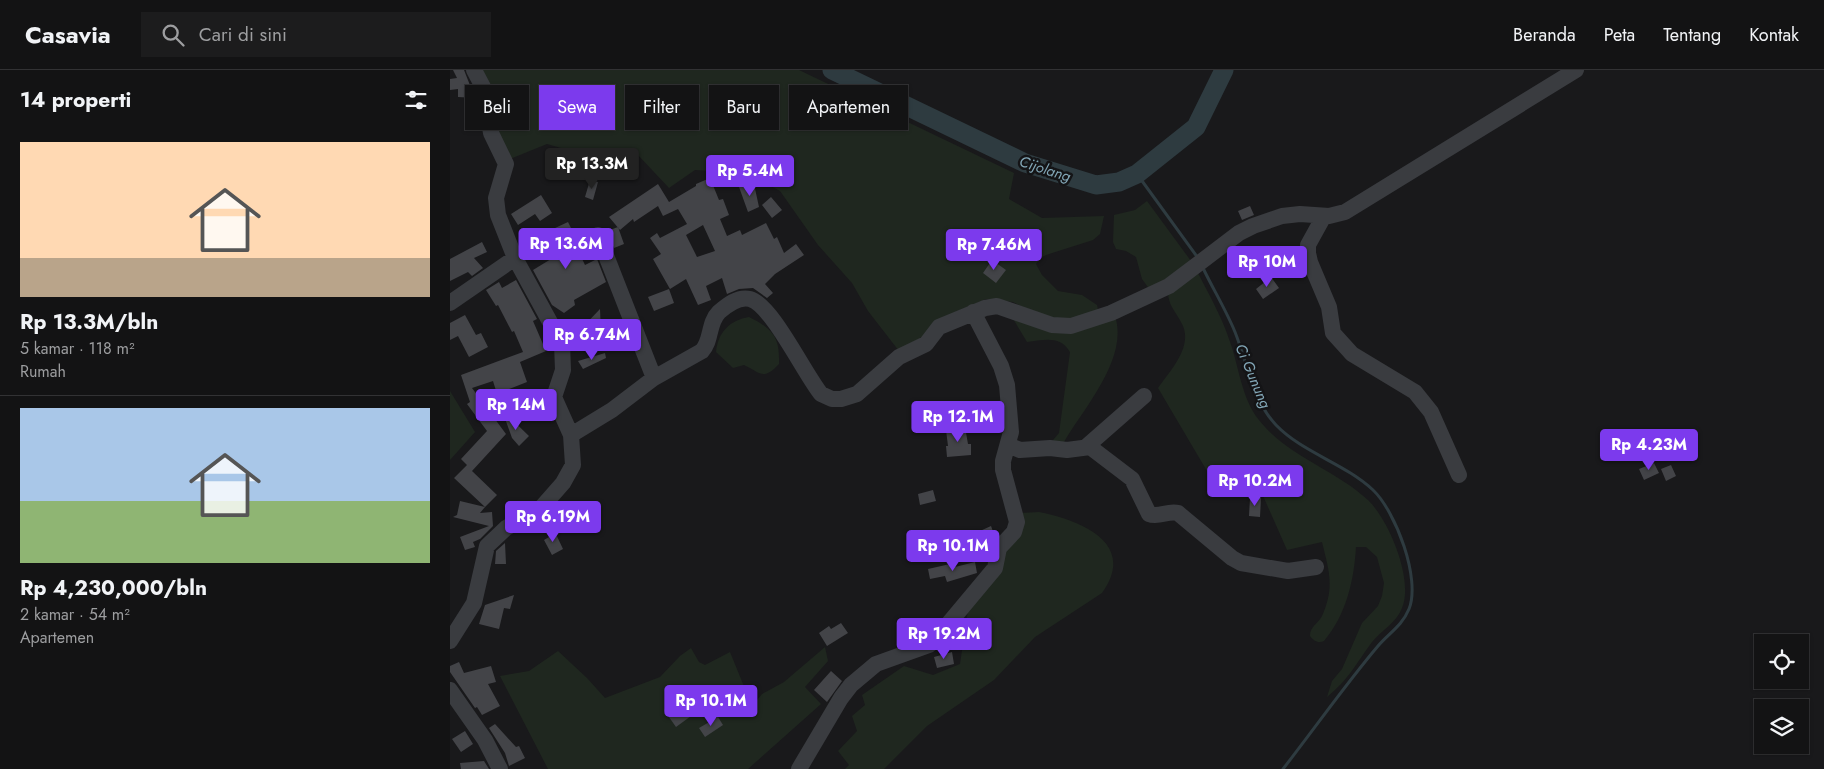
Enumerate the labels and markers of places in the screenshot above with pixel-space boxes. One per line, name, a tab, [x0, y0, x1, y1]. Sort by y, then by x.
pin: Rp 13.3M	[540, 148, 644, 190]
pin: Rp 5.4M	[704, 154, 796, 197]
pin: Rp 13.6M	[514, 228, 618, 270]
pin: Rp 7.46M	[942, 228, 1046, 271]
pin: Rp 10M	[1226, 246, 1308, 288]
pin: Rp 6.74M	[540, 318, 644, 361]
pin: Rp 14M	[475, 388, 557, 431]
pin: Rp 12.1M	[906, 400, 1010, 443]
pin: Rp 4.23M	[1597, 428, 1701, 471]
pin: Rp 10.2M	[1203, 464, 1307, 507]
pin: Rp 6.19M	[501, 500, 605, 543]
pin: Rp 10.1M	[901, 530, 1005, 572]
pin: Rp 19.2M	[892, 618, 996, 660]
pin: Rp 10.1M	[659, 684, 763, 727]

